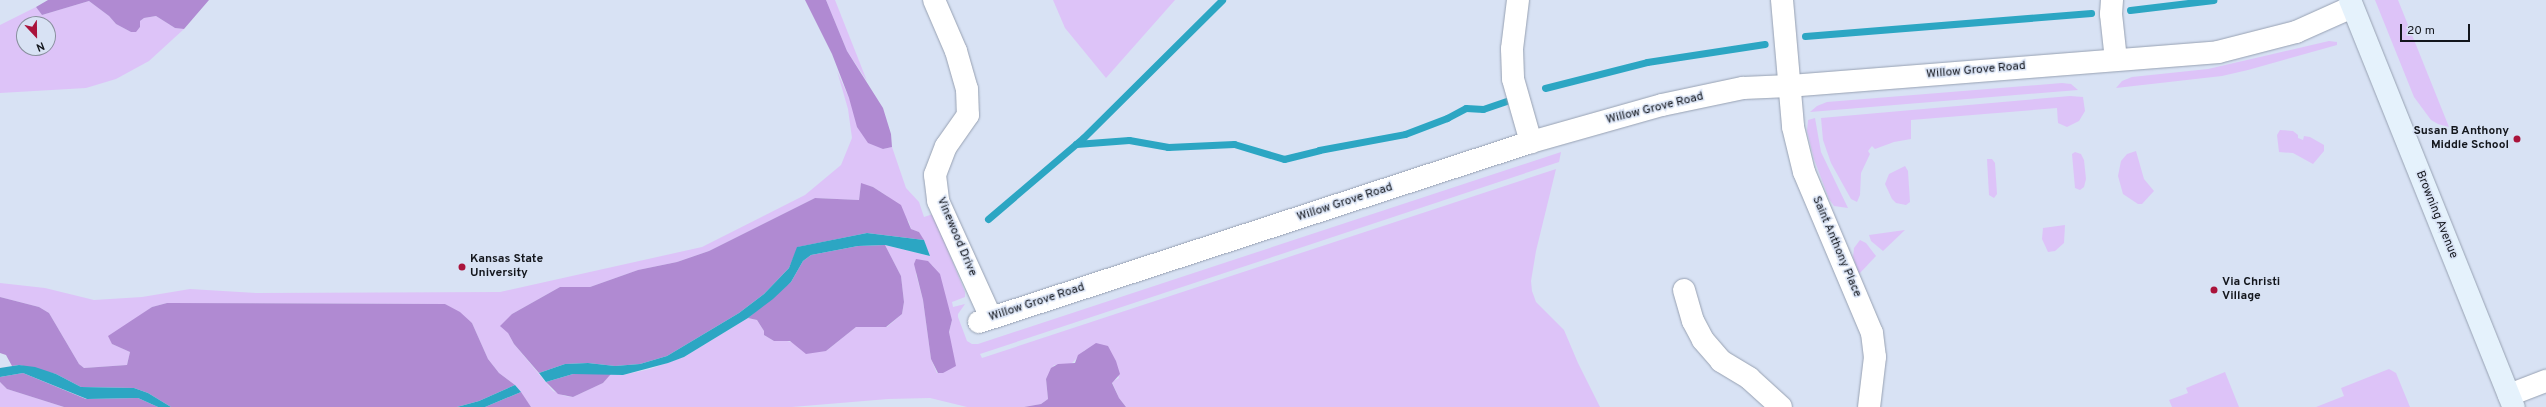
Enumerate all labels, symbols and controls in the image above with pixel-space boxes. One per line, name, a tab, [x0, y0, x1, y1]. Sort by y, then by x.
north arrow	[16, 16, 56, 56]
scale bar	[2402, 16, 2472, 42]
text: 20 m	[2407, 23, 2435, 39]
text: N	[34, 38, 46, 54]
street label: Willow Grove Road	[1926, 59, 2026, 83]
street label: Willow Grove Road	[1605, 90, 1705, 128]
place label: Susan B Anthony Middle School	[2413, 125, 2509, 153]
marker: Susan B Anthony Middle School	[2512, 134, 2522, 144]
street label: Browning Avenue	[2412, 169, 2460, 261]
street label: Willow Grove Road	[1295, 181, 1395, 225]
street label: Saint Anthony Place	[1808, 194, 1864, 300]
street label: Vinewood Drive	[933, 195, 979, 279]
place label: Kansas State University	[470, 253, 543, 281]
marker: Kansas State University	[457, 262, 467, 272]
place label: Via Christi Village	[2222, 276, 2280, 304]
street label: Willow Grove Road	[987, 281, 1087, 325]
marker: Via Christi Village	[2209, 285, 2219, 295]

